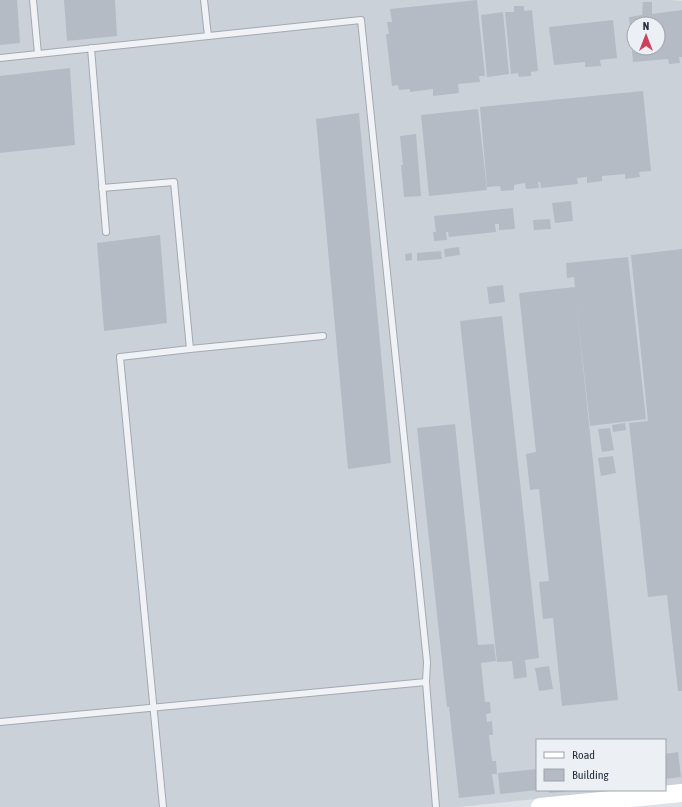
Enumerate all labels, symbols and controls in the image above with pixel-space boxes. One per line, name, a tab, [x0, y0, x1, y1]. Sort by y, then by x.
north arrow	[626, 16, 666, 56]
text: N	[643, 20, 649, 32]
legend	[536, 739, 666, 791]
text: Road	[572, 748, 595, 762]
text: Building	[572, 768, 610, 782]

